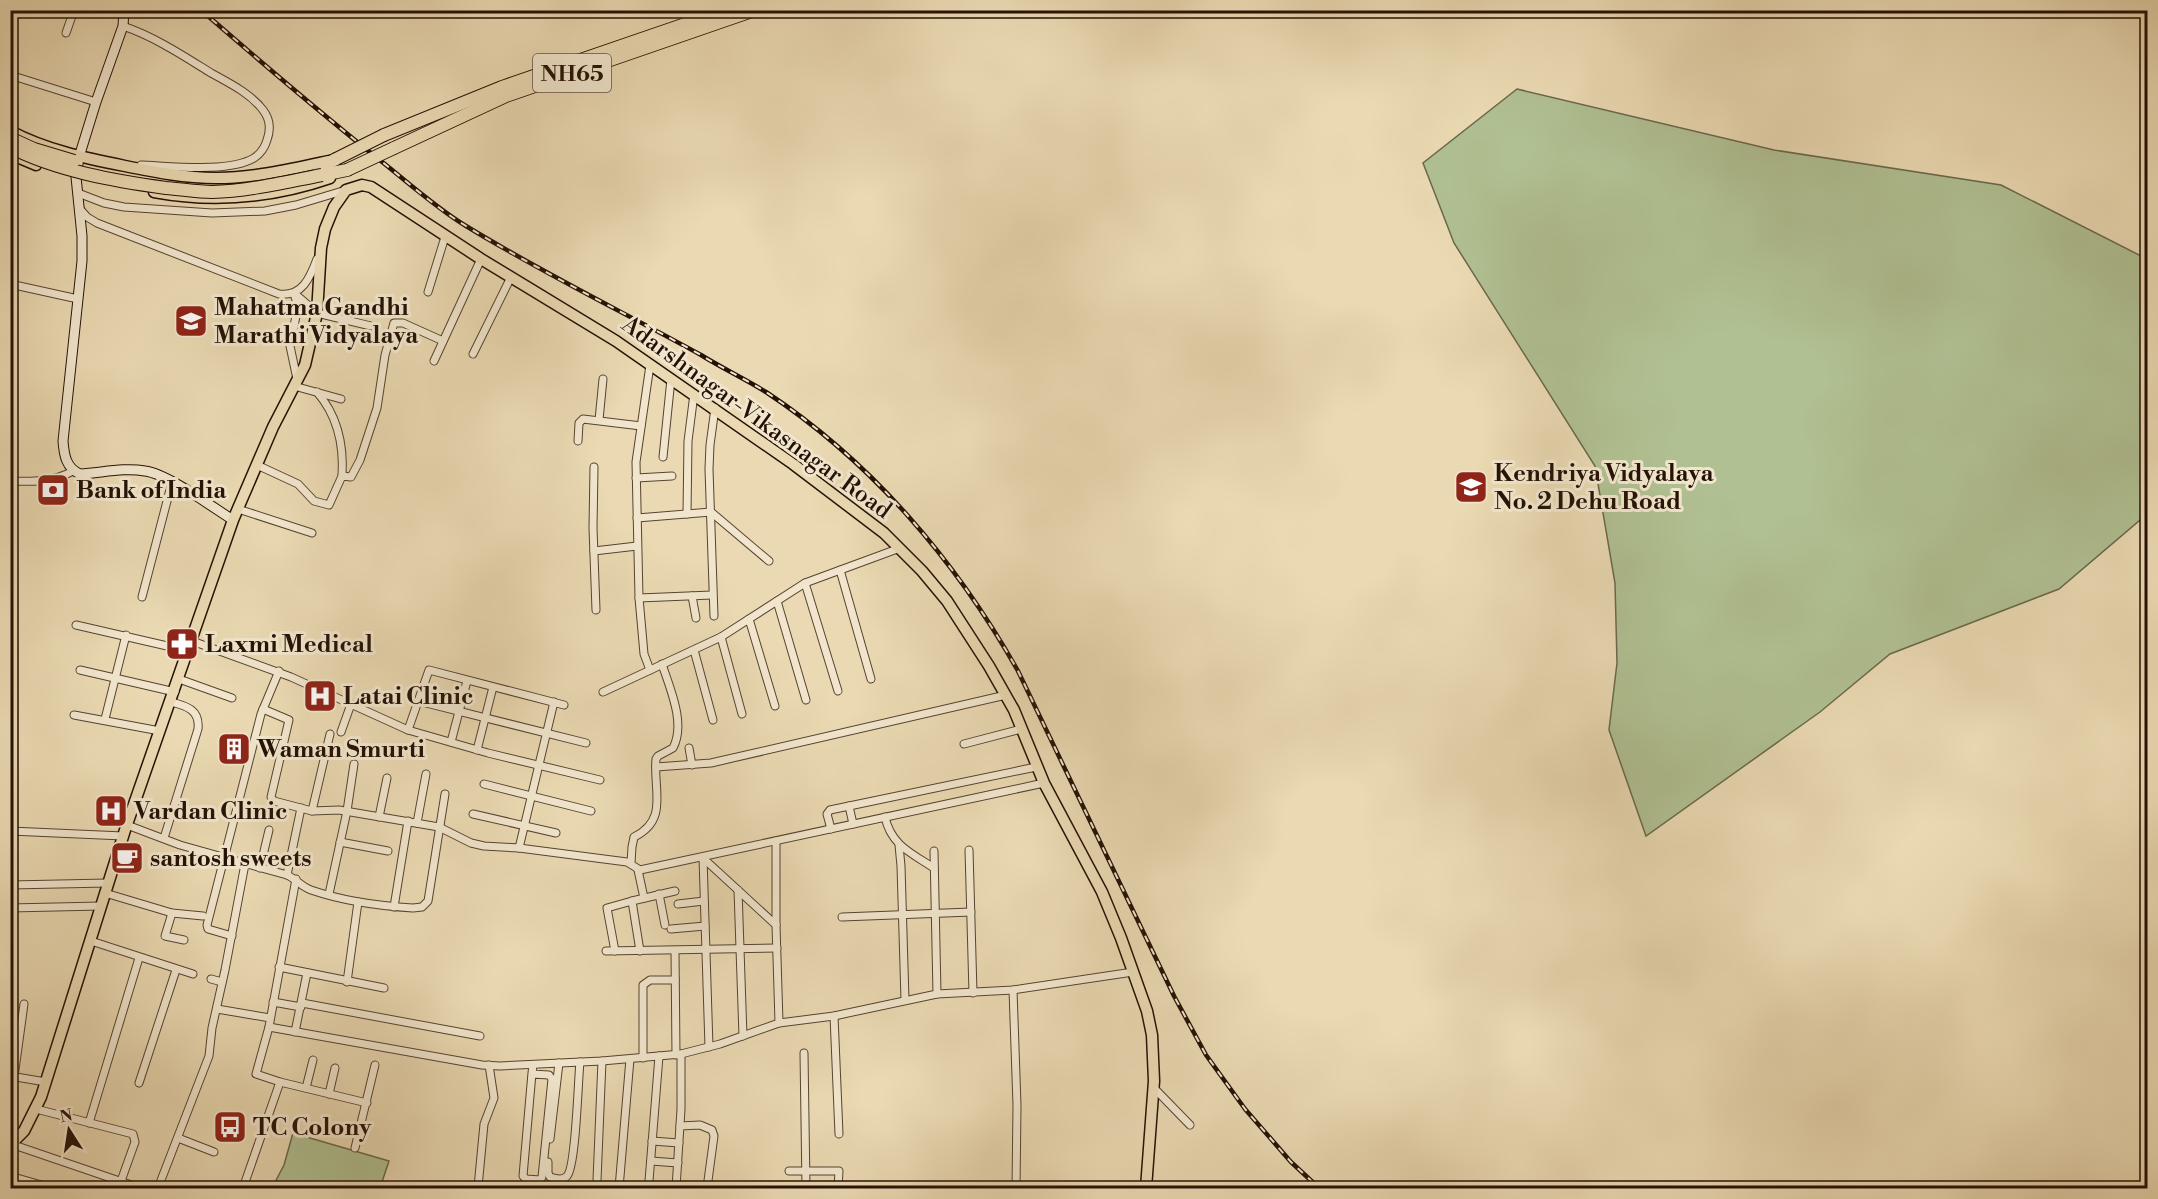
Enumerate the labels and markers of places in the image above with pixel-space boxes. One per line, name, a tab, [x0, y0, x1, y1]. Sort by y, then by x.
place label: Mahatma Gandhi Marathi Vidyalaya	[214, 293, 419, 351]
school or university icon: Mahatma Gandhi Marathi Vidyalaya	[173, 303, 209, 339]
place label: Kendriya Vidyalaya No. 2 Dehu Road	[1494, 459, 1714, 517]
school or university icon: Kendriya Vidyalaya No. 2 Dehu Road	[1453, 469, 1489, 505]
bank icon: Bank of India	[35, 472, 71, 508]
place label: Bank of India	[76, 476, 227, 506]
pharmacy icon: Laxmi Medical	[164, 626, 200, 662]
place label: Laxmi Medical	[205, 630, 373, 660]
hospital icon: Latai Clinic	[302, 678, 338, 714]
place label: Latai Clinic	[343, 682, 473, 712]
building icon: Waman Smurti	[216, 731, 252, 767]
place label: Waman Smurti	[256, 735, 425, 765]
hospital icon: Vardan Clinic	[93, 793, 129, 829]
place label: Vardan Clinic	[133, 797, 287, 827]
cafe icon: santosh sweets	[109, 840, 145, 876]
place label: santosh sweets	[150, 844, 312, 874]
bus stop icon: TC Colony	[212, 1109, 248, 1145]
place label: TC Colony	[253, 1113, 372, 1143]

